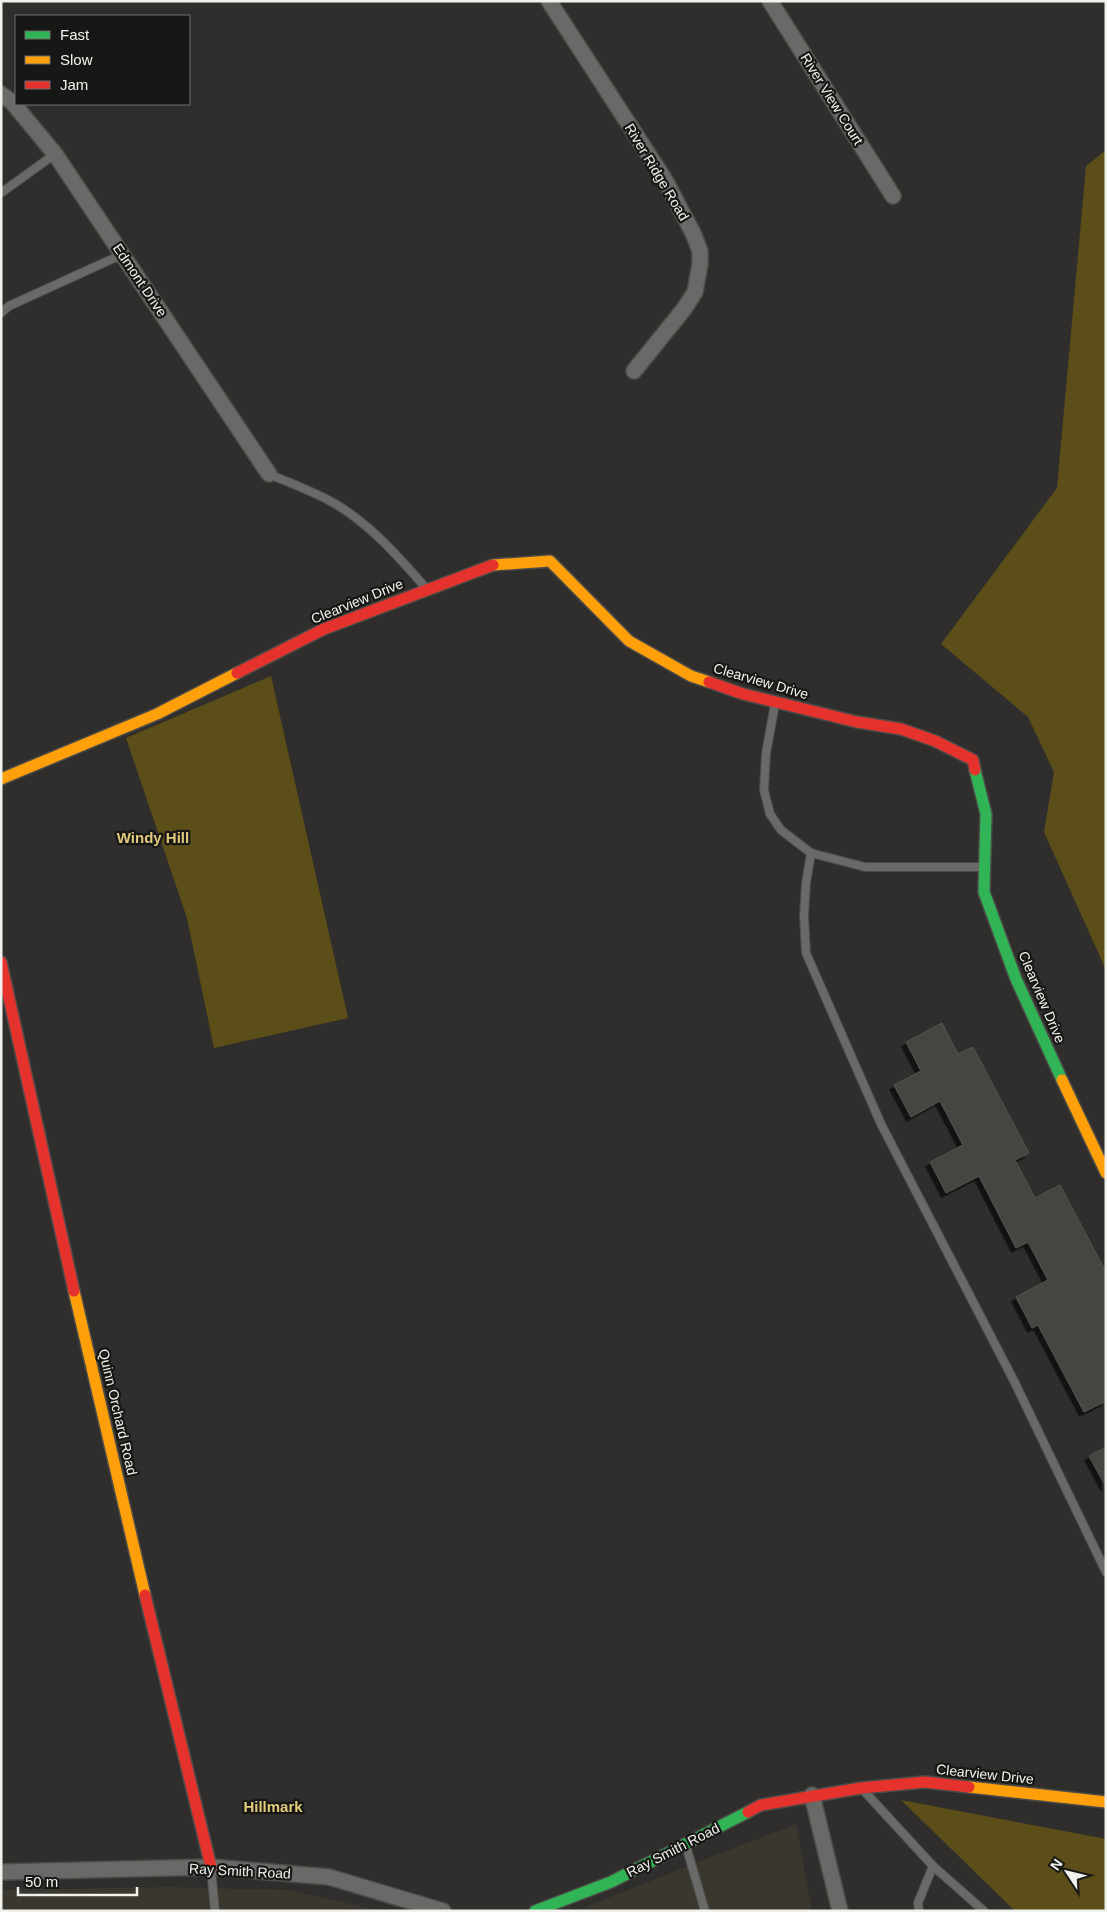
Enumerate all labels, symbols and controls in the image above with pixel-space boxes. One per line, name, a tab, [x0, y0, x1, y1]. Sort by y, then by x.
legend	[15, 15, 190, 105]
text: Fast	[60, 26, 90, 43]
street label: River View Court	[797, 50, 867, 148]
text: Slow	[60, 51, 93, 68]
text: Jam	[60, 76, 88, 93]
street label: River Ridge Road	[622, 121, 692, 223]
street label: Edmont Drive	[110, 240, 170, 320]
street label: Clearview Drive	[309, 575, 406, 627]
street label: Clearview Drive	[712, 660, 811, 702]
district label: Windy Hill	[117, 829, 189, 846]
street label: Clearview Drive	[1015, 949, 1069, 1045]
street label: Quinn Orchard Road	[96, 1347, 140, 1477]
street label: Clearview Drive	[935, 1761, 1035, 1787]
district label: Hillmark	[243, 1798, 303, 1815]
street label: Ray Smith Road	[624, 1820, 722, 1880]
north arrow	[1042, 1847, 1092, 1897]
text: N	[1047, 1856, 1066, 1873]
street label: Ray Smith Road	[189, 1860, 291, 1882]
scale bar	[18, 1864, 136, 1896]
text: 50 m	[25, 1873, 58, 1890]

